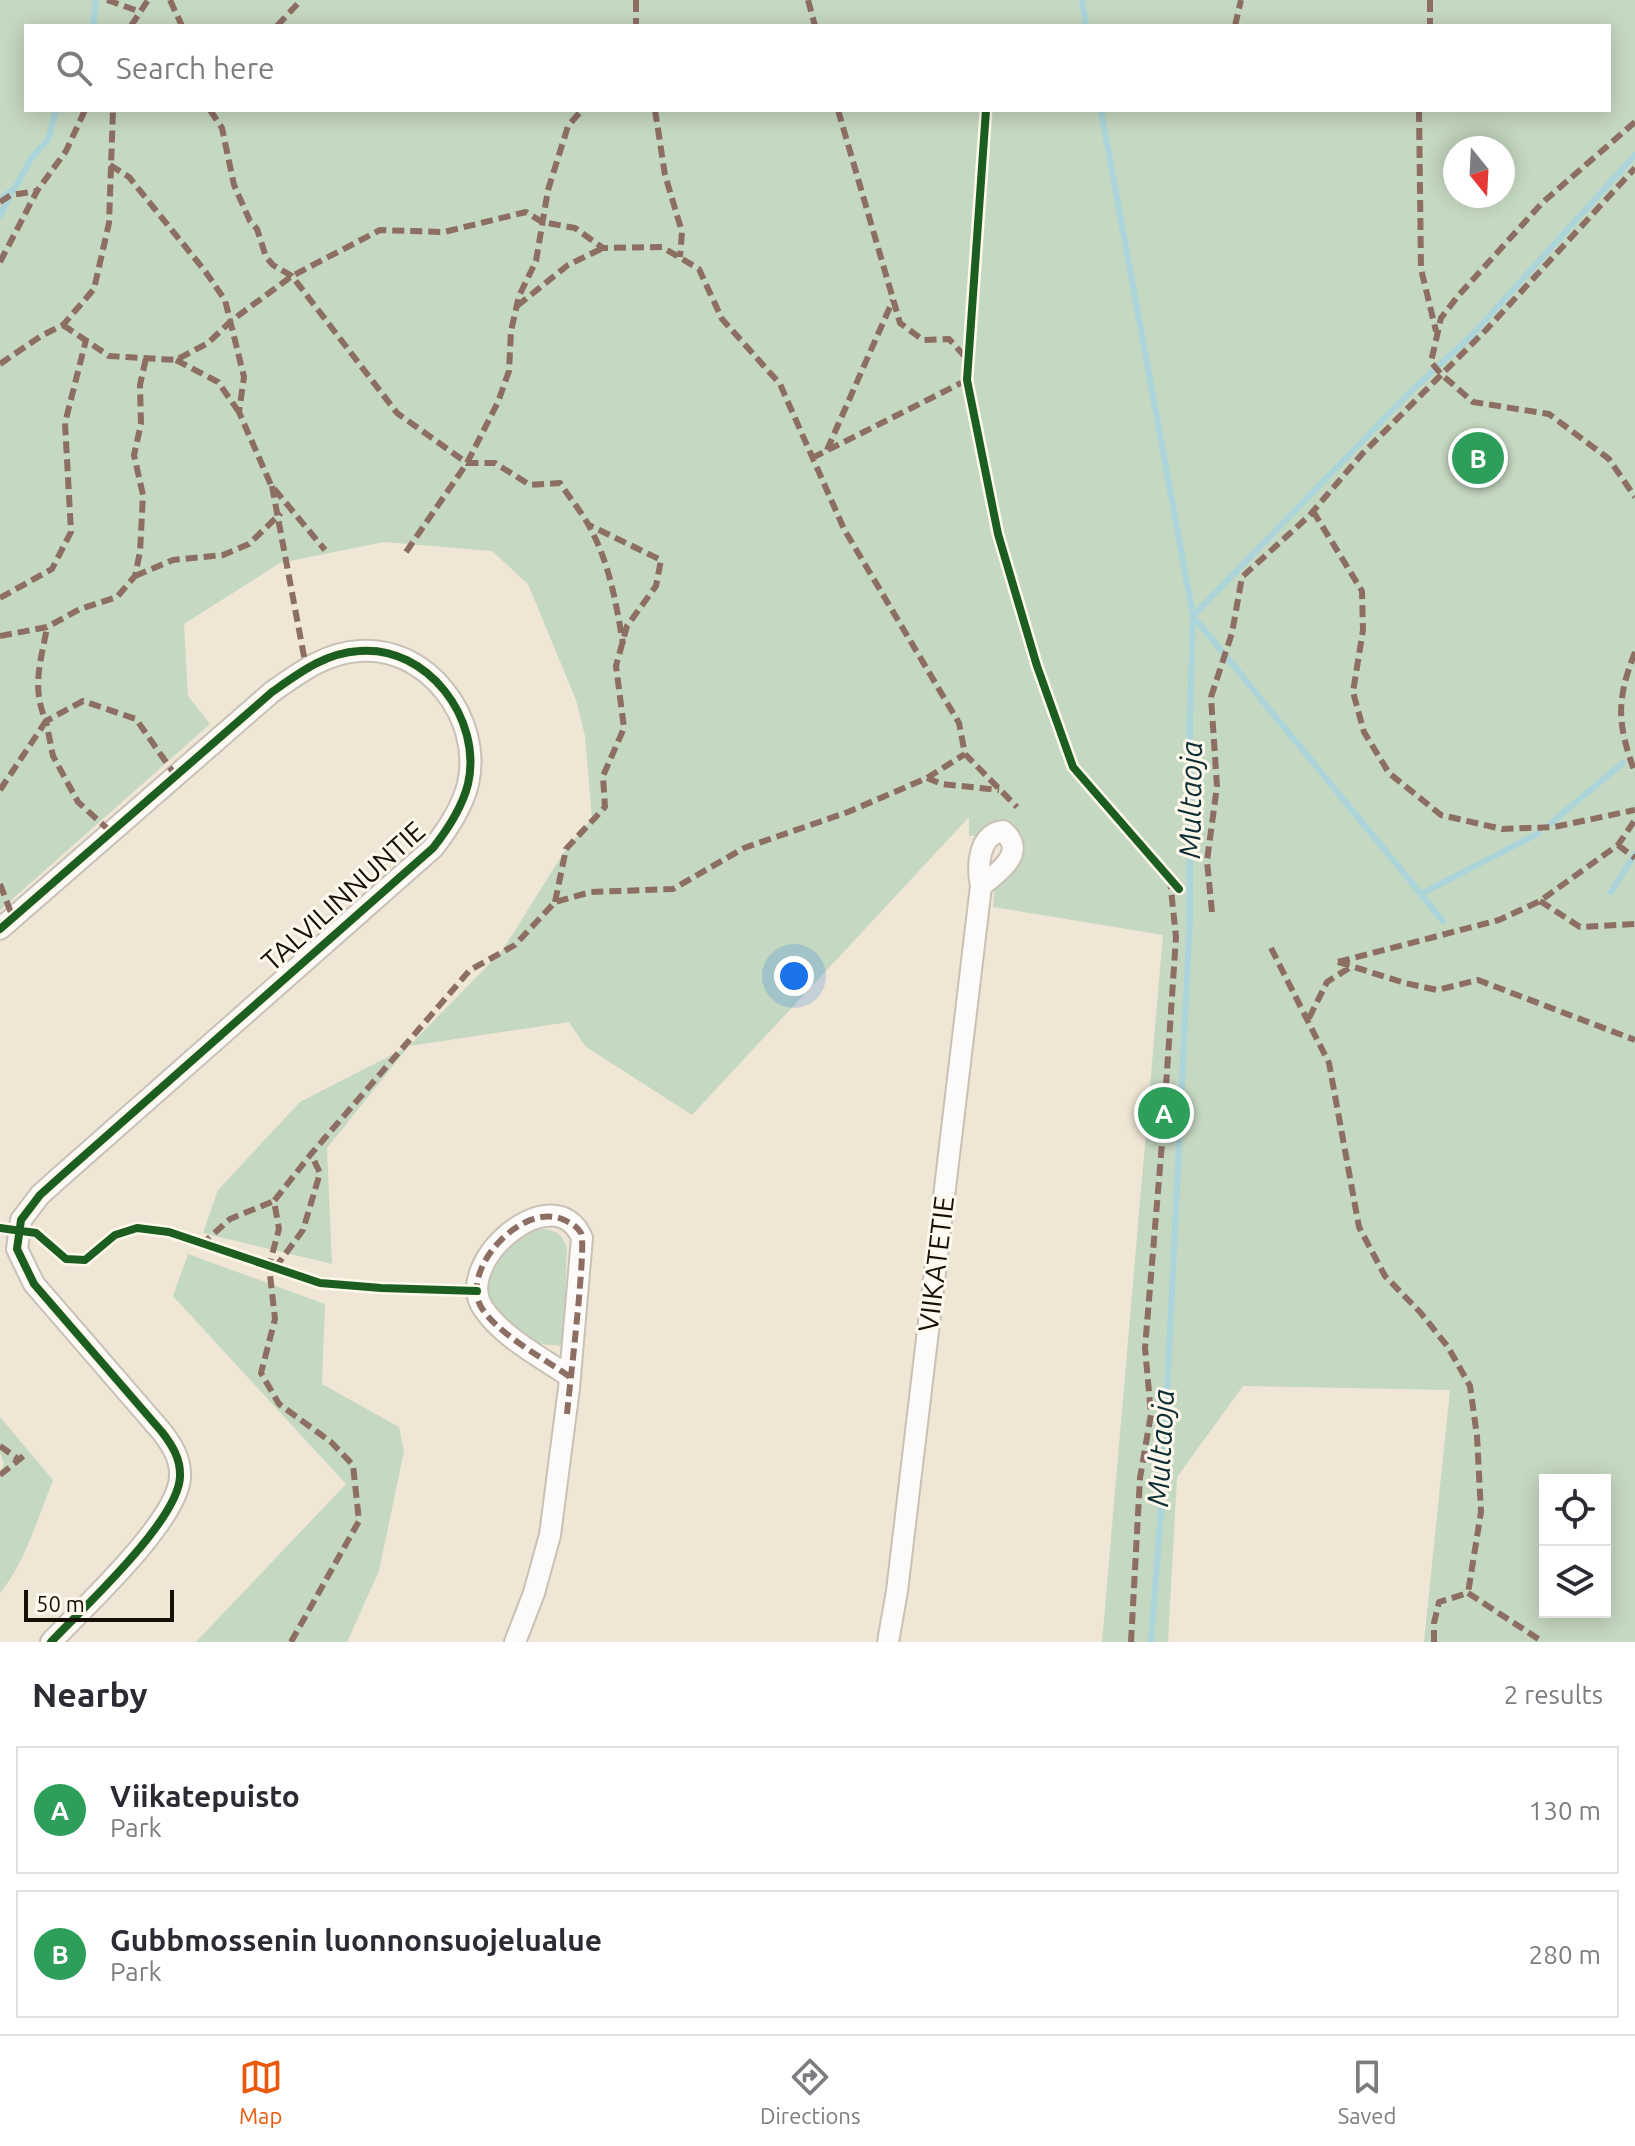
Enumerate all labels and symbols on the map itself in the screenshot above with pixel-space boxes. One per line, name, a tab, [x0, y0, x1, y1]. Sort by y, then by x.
north arrow	[1443, 136, 1515, 208]
pin: B	[1452, 428, 1504, 488]
water label: Multaoja	[1172, 741, 1208, 859]
street label: TALVILINNUNTIE	[255, 815, 430, 977]
your location	[774, 956, 814, 996]
pin: A	[1138, 1083, 1190, 1143]
street label: VIIKATETIE	[912, 1194, 959, 1334]
water label: Multaoja	[1140, 1388, 1180, 1508]
scale bar	[24, 1586, 174, 1622]

